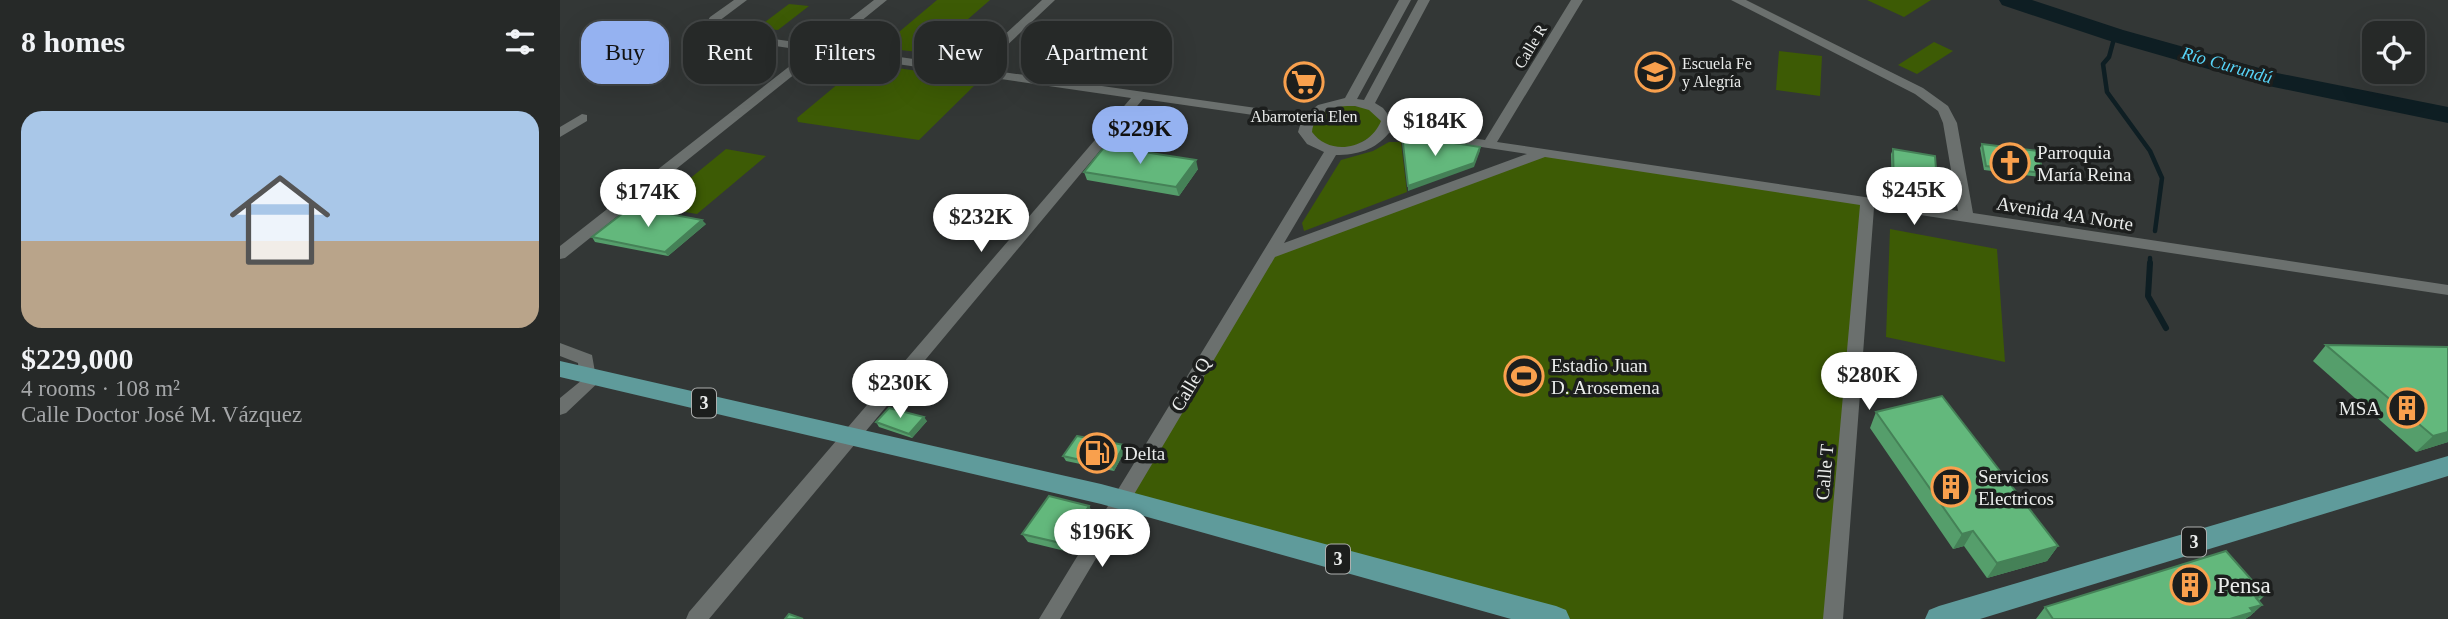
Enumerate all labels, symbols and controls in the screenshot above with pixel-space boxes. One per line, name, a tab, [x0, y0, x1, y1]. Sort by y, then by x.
chip: Buy	[581, 21, 669, 84]
chip: Rent	[683, 21, 776, 84]
chip: Filters	[790, 21, 900, 84]
chip: New	[914, 21, 1007, 84]
chip: Apartment	[1021, 21, 1172, 84]
street label: Calle R	[1511, 21, 1550, 71]
map controls	[2362, 21, 2425, 84]
button: locate	[2362, 21, 2425, 84]
icon: filters	[501, 23, 539, 61]
text: 8 homes	[21, 25, 125, 58]
water label: Río Curundú	[2178, 42, 2275, 88]
school or university icon: Escuela Fe y Alegría	[1634, 51, 1676, 93]
place label: Escuela Fe y Alegría	[1682, 55, 1752, 91]
supermarket icon: Abarroteria Elen	[1283, 61, 1325, 103]
pin: $184K	[1386, 99, 1484, 158]
pin: $229K	[1091, 106, 1189, 166]
place label: Abarroteria Elen	[1250, 108, 1358, 125]
text: $184K	[1403, 108, 1467, 133]
text: $229K	[1108, 116, 1172, 141]
church icon: Parroquia María Reina	[1989, 142, 2031, 184]
place label: Parroquia María Reina	[2037, 142, 2132, 185]
icon: home	[217, 157, 343, 283]
pin: $245K	[1865, 168, 1963, 227]
pin: $174K	[599, 170, 697, 229]
text: $245K	[1882, 177, 1946, 202]
text: $174K	[616, 179, 680, 204]
street label: Avenida 4A Norte	[1995, 192, 2135, 235]
pin: $232K	[932, 194, 1030, 254]
text: $232K	[949, 204, 1013, 229]
text: $229,000	[21, 342, 134, 375]
pin: $280K	[1820, 352, 1918, 412]
street label: Calle Q	[1166, 354, 1215, 415]
sports icon: Estadio Juan D. Arosemena	[1503, 355, 1545, 397]
place label: Estadio Juan D. Arosemena	[1551, 355, 1660, 398]
pin: $230K	[851, 360, 949, 420]
text: $280K	[1837, 362, 1901, 387]
text: $230K	[868, 370, 932, 395]
text: 4 rooms · 108 m²	[21, 376, 180, 401]
building icon: MSA	[2386, 387, 2428, 429]
road number: 3	[692, 388, 716, 418]
place label: MSA	[2339, 398, 2380, 419]
text: Calle Doctor José M. Vázquez	[21, 402, 302, 427]
fuel station icon: Delta	[1076, 432, 1118, 474]
place label: Delta	[1124, 443, 1166, 464]
street label: Calle T	[1812, 443, 1837, 501]
building icon: Servicios Electricos	[1930, 466, 1972, 508]
place label: Servicios Electricos	[1978, 466, 2054, 509]
pin: $196K	[1053, 510, 1151, 569]
text: $196K	[1070, 519, 1134, 544]
road number: 3	[2182, 528, 2206, 556]
road number: 3	[1326, 544, 1350, 574]
building icon: Pensa	[2169, 564, 2211, 606]
place label: Pensa	[2217, 573, 2271, 598]

